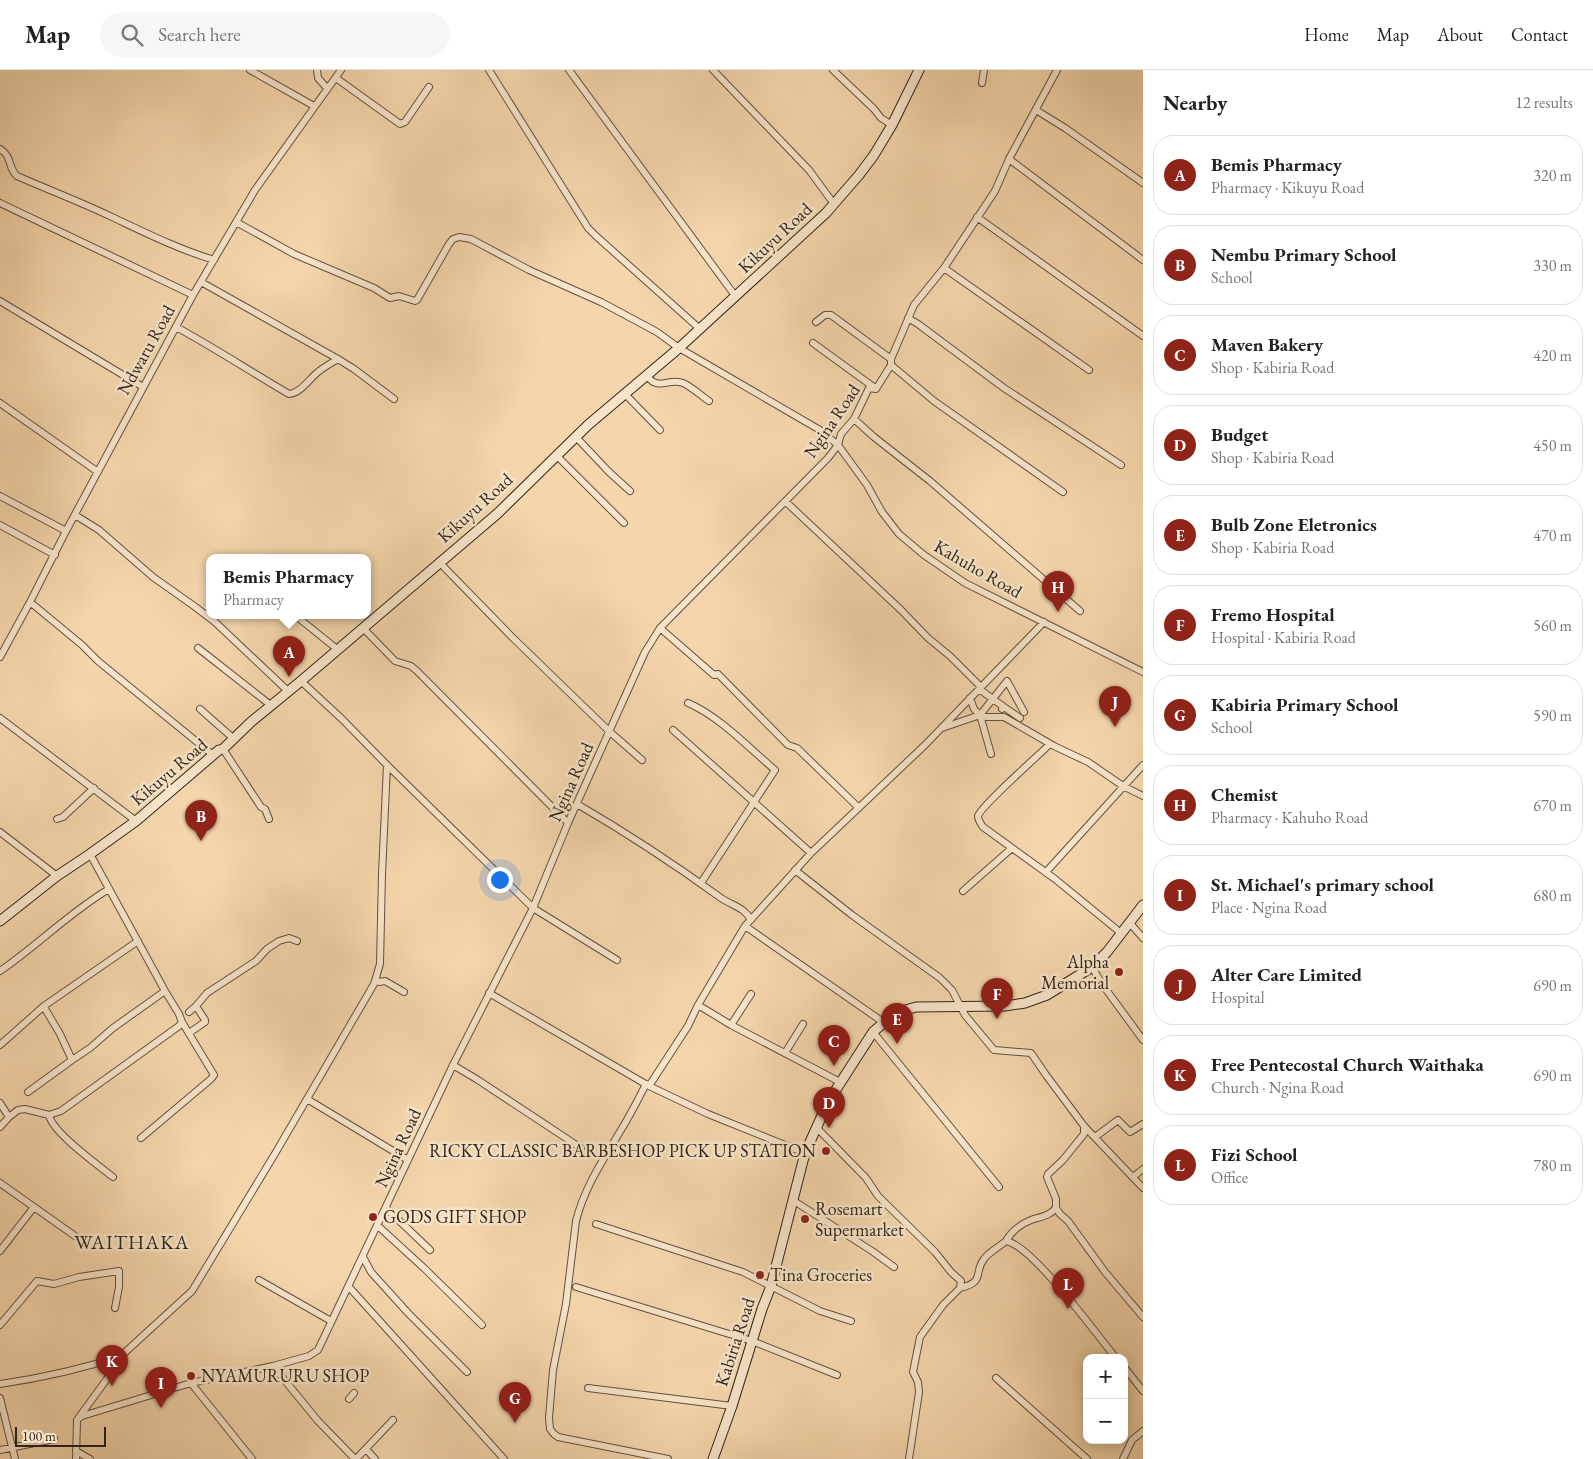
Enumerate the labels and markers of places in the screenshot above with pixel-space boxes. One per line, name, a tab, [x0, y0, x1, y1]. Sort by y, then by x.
pin: H	[1042, 571, 1074, 612]
pin: A	[273, 636, 305, 677]
pin: J	[1099, 686, 1131, 727]
pin: B	[185, 800, 217, 841]
place label: Alpha Memorial	[1041, 950, 1110, 994]
marker: Alpha Memorial	[1113, 966, 1125, 978]
pin: F	[981, 978, 1013, 1019]
pin: E	[881, 1003, 913, 1044]
pin: C	[818, 1025, 850, 1066]
pin: D	[813, 1087, 845, 1128]
place label: RICKY CLASSIC BARBESHOP PICK UP STATION	[429, 1139, 817, 1162]
marker: RICKY CLASSIC BARBESHOP PICK UP STATION	[820, 1145, 832, 1157]
place label: Rosemart Supermarket	[815, 1197, 904, 1241]
place label: GODS GIFT SHOP	[383, 1205, 526, 1228]
marker: GODS GIFT SHOP	[367, 1211, 379, 1223]
marker: Rosemart Supermarket	[799, 1213, 811, 1225]
place label: Tina Groceries	[770, 1263, 872, 1286]
pin: L	[1052, 1268, 1084, 1309]
marker: Tina Groceries	[754, 1269, 766, 1281]
pin: K	[96, 1345, 128, 1386]
place label: NYAMURURU SHOP	[201, 1364, 369, 1387]
pin: I	[145, 1367, 177, 1408]
marker: NYAMURURU SHOP	[185, 1370, 197, 1382]
pin: G	[499, 1382, 531, 1423]

